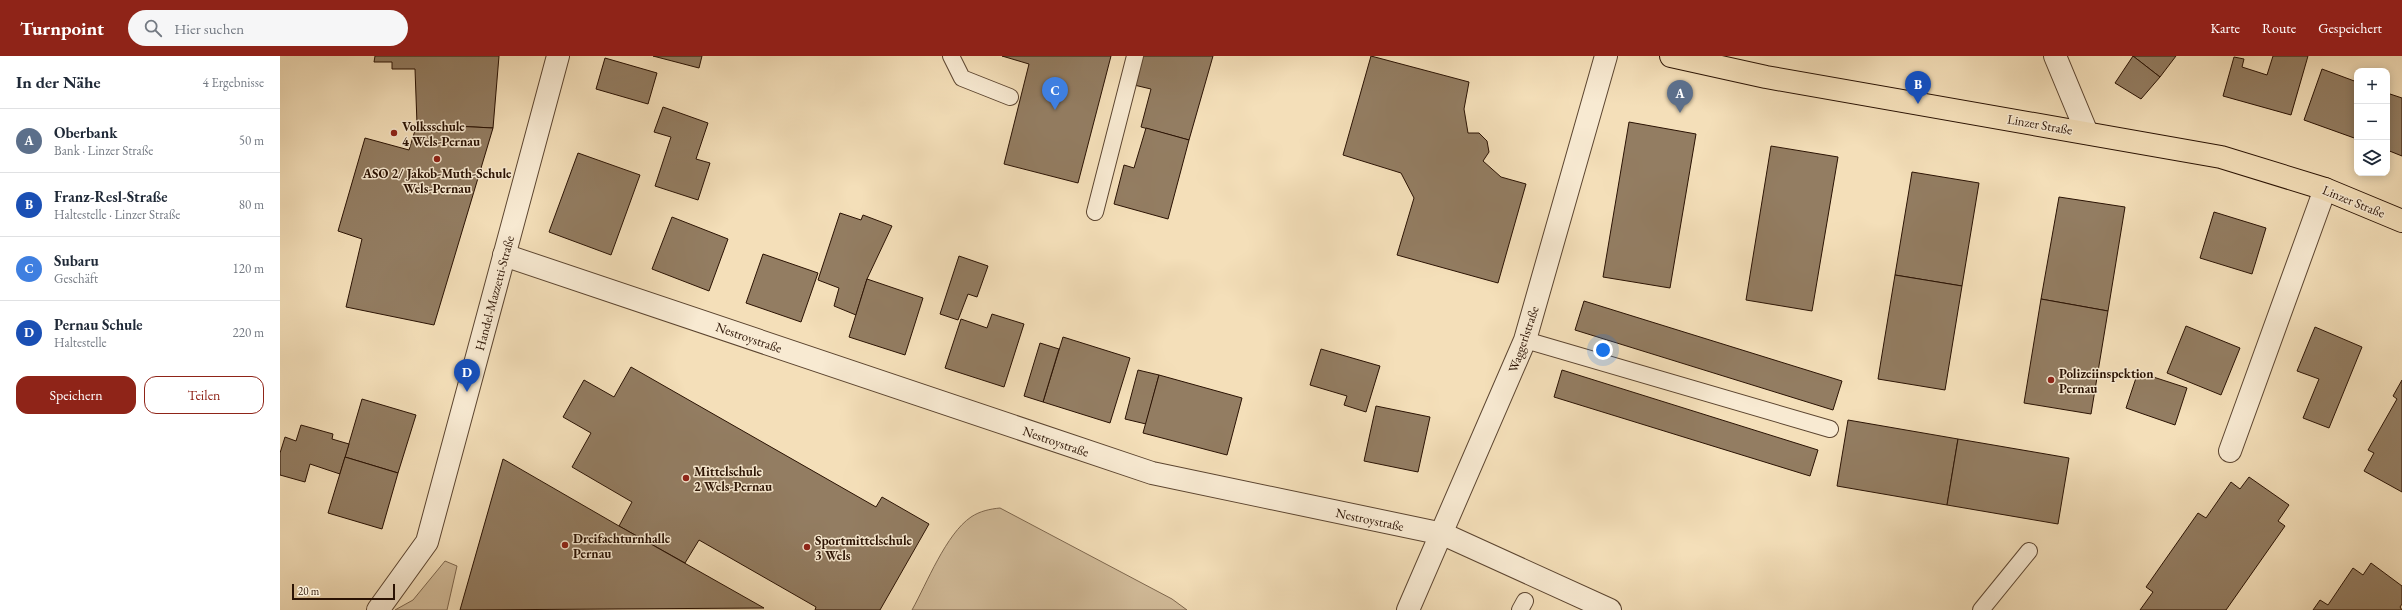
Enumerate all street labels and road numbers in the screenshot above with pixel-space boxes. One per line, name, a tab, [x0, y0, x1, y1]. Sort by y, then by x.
street label: Linzer Straße	[2006, 110, 2074, 139]
street label: Linzer Straße	[2320, 181, 2388, 222]
street label: Handel-Mazzetti-Straße	[471, 234, 518, 352]
street label: Waggerlstraße	[1504, 304, 1543, 375]
street label: Nestroystraße	[713, 318, 784, 357]
street label: Nestroystraße	[1020, 422, 1091, 461]
street label: Nestroystraße	[1334, 504, 1406, 535]

